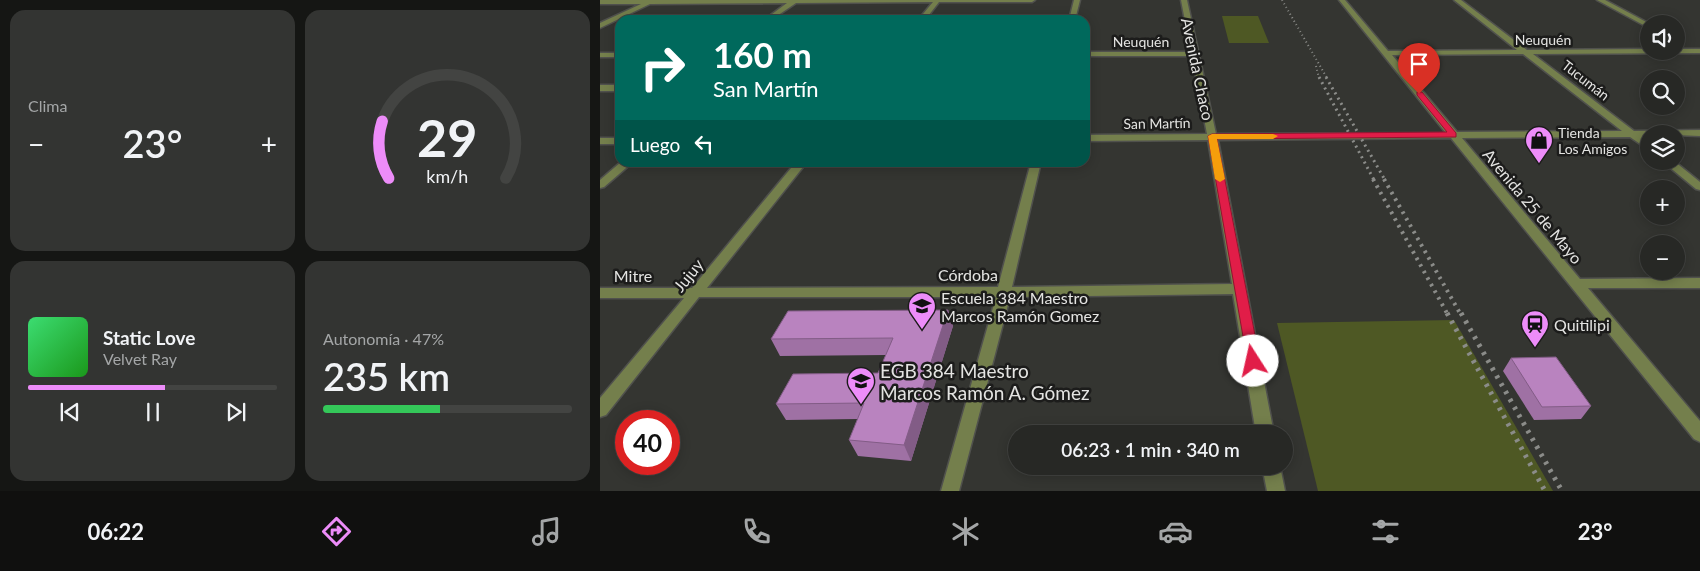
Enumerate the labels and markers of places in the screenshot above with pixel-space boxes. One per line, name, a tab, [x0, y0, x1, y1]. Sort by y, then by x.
pin	[1398, 43, 1440, 94]
place label: Tienda Los Amigos	[1558, 124, 1627, 157]
shop icon: Tienda Los Amigos	[1524, 125, 1554, 164]
place label: Escuela 384 Maestro Marcos Ramón Gomez	[941, 288, 1099, 325]
school or university icon: Escuela 384 Maestro Marcos Ramón Gomez	[907, 291, 937, 330]
station icon: Quitilipi	[1520, 309, 1550, 348]
place label: Quitilipi	[1554, 315, 1610, 334]
place label: EGB 384 Maestro Marcos Ramón A. Gómez	[880, 359, 1090, 404]
school or university icon: EGB 384 Maestro Marcos Ramón A. Gómez	[846, 366, 876, 405]

